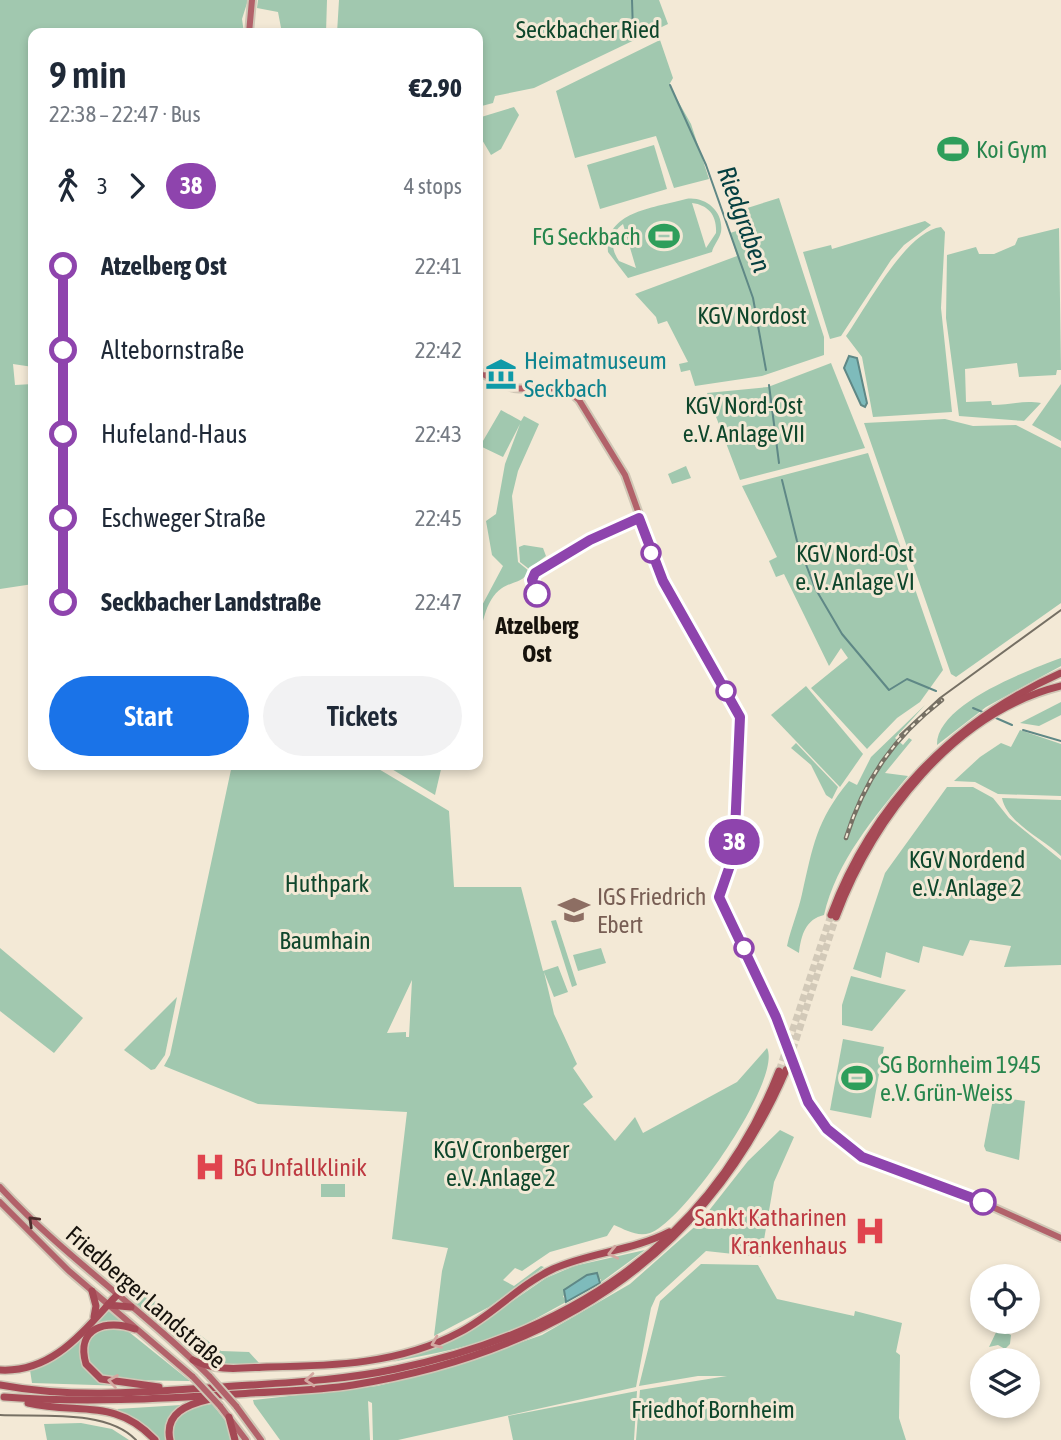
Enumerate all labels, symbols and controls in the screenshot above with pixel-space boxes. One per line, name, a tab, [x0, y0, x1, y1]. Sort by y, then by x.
park label: Seckbacher Ried	[516, 16, 660, 43]
text: 9 min	[49, 53, 127, 96]
text: €2.90	[409, 73, 462, 103]
text: 22:38 – 22:47 · Bus	[49, 101, 201, 127]
sports icon: Koi Gym	[936, 132, 970, 166]
place label: Koi Gym	[976, 136, 1047, 163]
water label: Riedgraben	[711, 162, 777, 276]
icon: walk	[49, 167, 87, 205]
icon: forward	[118, 167, 156, 205]
text: 38	[180, 172, 202, 199]
text: 3	[97, 173, 108, 199]
text: 4 stops	[404, 173, 462, 199]
sports icon: FG Seckbach	[647, 219, 681, 253]
place label: FG Seckbach	[532, 223, 641, 250]
text: Atzelberg Ost	[101, 251, 227, 281]
text: 22:41	[415, 253, 462, 279]
park label: KGV Nordost	[697, 302, 807, 329]
text: Altebornstraße	[101, 335, 244, 365]
text: 22:42	[415, 337, 462, 363]
place label: Heimatmuseum Seckbach	[524, 347, 667, 402]
museum icon: Heimatmuseum Seckbach	[484, 357, 518, 391]
park label: KGV Nord-Ost e.V. Anlage VII	[683, 392, 805, 447]
text: Hufeland-Haus	[101, 419, 247, 449]
text: 22:43	[415, 421, 462, 447]
text: Eschweger Straße	[101, 503, 266, 533]
text: 22:45	[415, 505, 462, 531]
park label: KGV Nord-Ost e. V. Anlage VI	[795, 540, 915, 595]
unlabelled marker	[641, 543, 661, 563]
marker: Atzelberg Ost	[524, 581, 550, 607]
text: Seckbacher Landstraße	[101, 587, 321, 617]
text: 22:47	[415, 589, 462, 615]
place label: Atzelberg Ost	[494, 612, 579, 667]
button: Start	[49, 676, 249, 756]
button: Tickets	[263, 676, 462, 756]
unlabelled marker	[716, 681, 736, 701]
line badge: 38	[702, 819, 766, 865]
text: 38	[723, 828, 745, 855]
park label: KGV Nordend e.V. Anlage 2	[909, 846, 1025, 901]
park label: Huthpark	[285, 870, 370, 897]
place label: IGS Friedrich Ebert	[597, 883, 706, 938]
school or university icon: IGS Friedrich Ebert	[557, 893, 591, 927]
park label: Baumhain	[279, 927, 371, 954]
unlabelled marker	[734, 938, 754, 958]
place label: SG Bornheim 1945 e.V. Grün-Weiss	[880, 1051, 1041, 1106]
sports icon: SG Bornheim 1945 e.V. Grün-Weiss	[840, 1061, 874, 1095]
park label: KGV Cronberger e.V. Anlage 2	[433, 1136, 570, 1191]
hospital icon: BG Unfallklinik	[193, 1150, 227, 1184]
place label: BG Unfallklinik	[233, 1154, 367, 1181]
unlabelled marker	[970, 1189, 996, 1215]
place label: Sankt Katharinen Krankenhaus	[694, 1204, 847, 1259]
hospital icon: Sankt Katharinen Krankenhaus	[853, 1214, 887, 1248]
one-way arrow	[28, 1217, 41, 1230]
street label: Friedberger Landstraße	[61, 1220, 231, 1374]
one-way arrow	[607, 1245, 619, 1259]
map controls	[970, 1264, 1040, 1418]
button: locate	[970, 1264, 1040, 1334]
one-way arrow	[430, 1335, 443, 1349]
button: layers	[970, 1348, 1040, 1418]
one-way arrow	[305, 1372, 316, 1387]
one-way arrow	[107, 1374, 119, 1389]
park label: Friedhof Bornheim	[631, 1396, 795, 1423]

